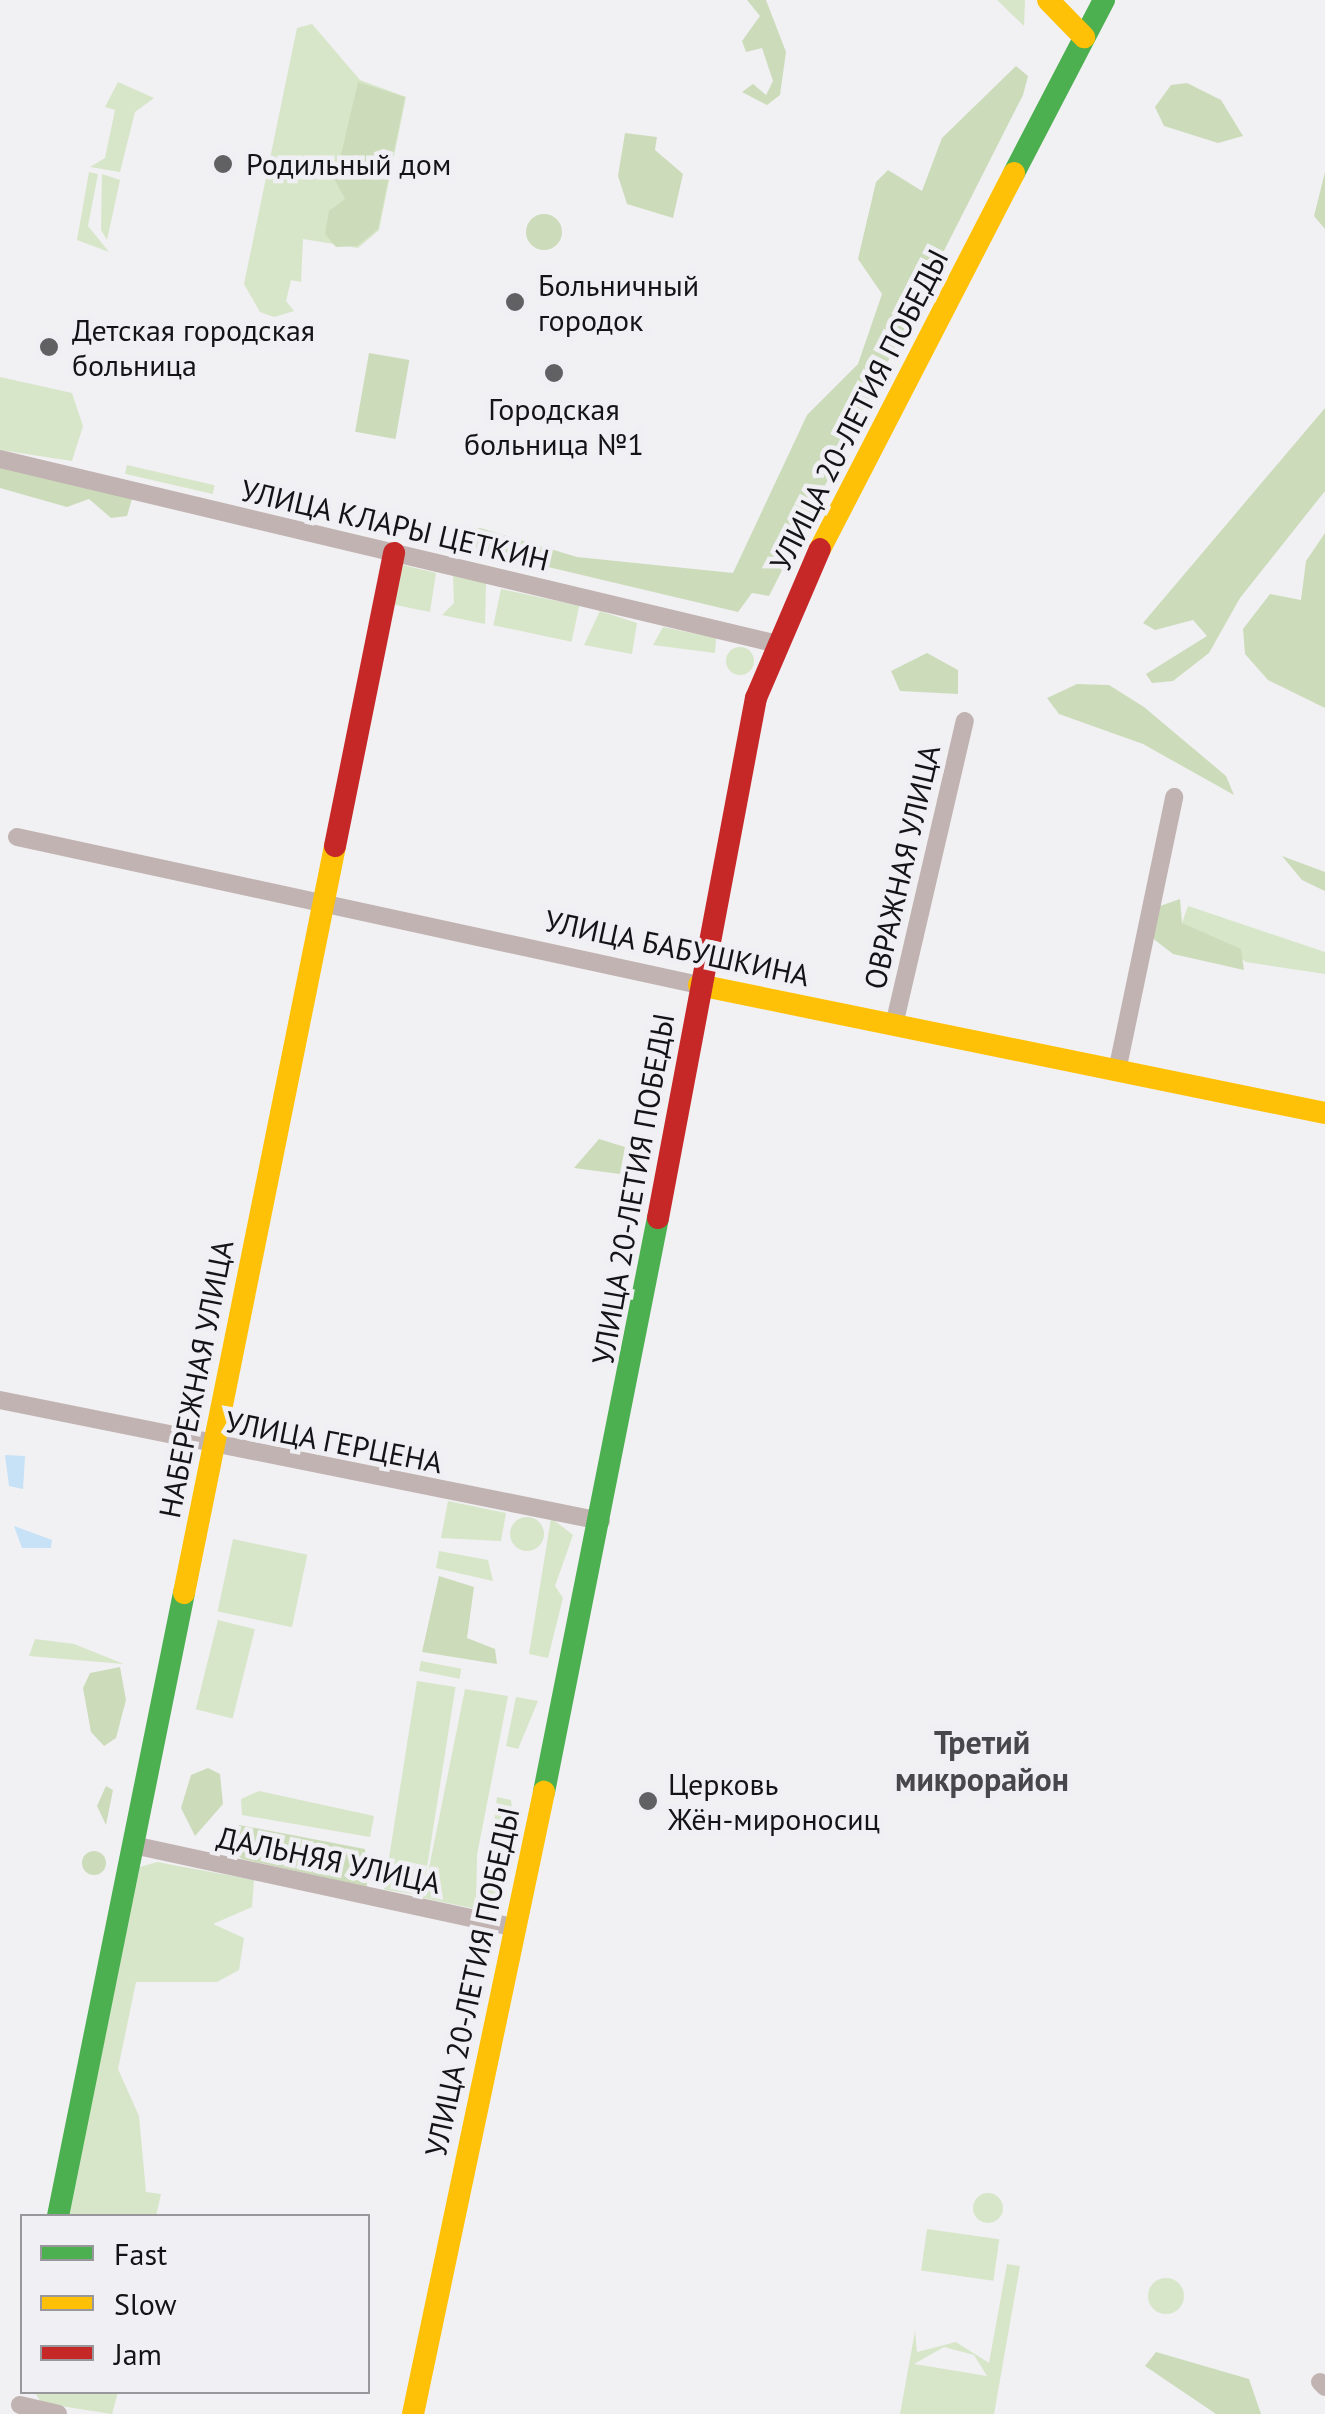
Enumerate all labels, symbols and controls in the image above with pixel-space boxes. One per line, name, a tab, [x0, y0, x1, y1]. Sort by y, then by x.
place label: Родильный дом	[246, 146, 451, 182]
marker: Родильный дом	[210, 151, 236, 177]
street label: УЛИЦА 20-ЛЕТИЯ ПОБЕДЫ	[762, 243, 956, 577]
place label: Больничный городок	[538, 267, 699, 338]
marker: Больничный городок	[502, 289, 528, 315]
place label: Детская городская больница	[72, 312, 315, 382]
marker: Детская городская больница	[36, 334, 62, 360]
marker: Городская больница №1	[541, 360, 567, 386]
place label: Городская больница №1	[464, 391, 644, 462]
street label: УЛИЦА КЛАРЫ ЦЕТКИН	[237, 472, 553, 578]
street label: ОВРАЖНАЯ УЛИЦА	[856, 741, 948, 993]
street label: УЛИЦА БАБУШКИНА	[541, 902, 813, 994]
street label: УЛИЦА 20-ЛЕТИЯ ПОБЕДЫ	[584, 1010, 682, 1368]
street label: НАБЕРЕЖНАЯ УЛИЦА	[151, 1237, 241, 1521]
street label: УЛИЦА ГЕРЦЕНА	[222, 1403, 446, 1481]
district label: Третий микрорайон	[895, 1724, 1069, 1799]
place label: Церковь Жён-мироносиц	[668, 1766, 880, 1836]
marker: Церковь Жён-мироносиц	[637, 1790, 659, 1812]
street label: УЛИЦА 20-ЛЕТИЯ ПОБЕДЫ	[417, 1804, 527, 2160]
street label: ДАЛЬНЯЯ УЛИЦА	[214, 1819, 444, 1901]
legend	[20, 2214, 370, 2394]
text: Fast	[114, 2234, 167, 2273]
text: Slow	[114, 2284, 177, 2323]
text: Jam	[114, 2334, 162, 2373]

